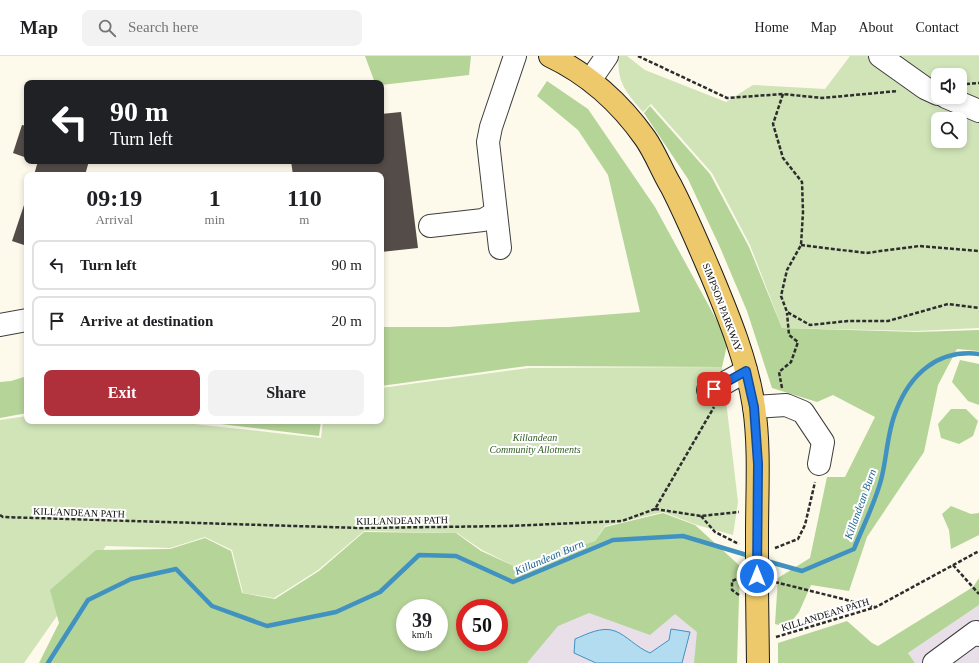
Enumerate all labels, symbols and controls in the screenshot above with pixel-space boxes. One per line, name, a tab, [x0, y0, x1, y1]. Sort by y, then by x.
search box	[82, 10, 362, 46]
text: Map	[20, 17, 58, 38]
icon: search	[96, 17, 118, 39]
text: Search here	[128, 19, 198, 35]
text: Home	[755, 20, 789, 35]
text: Map	[811, 20, 836, 35]
text: About	[858, 20, 893, 35]
text: Contact	[915, 20, 959, 35]
map controls	[931, 68, 967, 148]
button: sound	[931, 68, 967, 104]
icon: left	[44, 96, 96, 148]
text: 90 m	[110, 96, 168, 127]
button: search	[931, 112, 967, 148]
text: Turn left	[110, 129, 173, 149]
text: 09:19	[86, 185, 142, 211]
text: 1	[209, 185, 221, 211]
text: 110	[287, 185, 322, 211]
text: Arrival	[95, 212, 133, 227]
text: min	[205, 212, 225, 227]
text: m	[299, 212, 309, 227]
icon: left	[46, 254, 68, 276]
text: Turn left	[80, 257, 137, 273]
text: 90 m	[332, 257, 362, 273]
street label: SIMPSON PARKWAY	[701, 262, 744, 353]
icon: arrive	[46, 310, 68, 332]
text: Arrive at destination	[80, 313, 213, 329]
text: 20 m	[332, 313, 362, 329]
button: Exit	[44, 370, 200, 416]
button: Share	[208, 370, 364, 416]
pin	[697, 372, 731, 406]
icon: arrive	[703, 378, 725, 400]
park label: Killandean Community Allotments	[489, 432, 581, 455]
water label: Killandean Burn	[841, 467, 878, 542]
street label: KILLANDEAN PATH	[33, 505, 125, 520]
street label: KILLANDEAN PATH	[356, 514, 448, 527]
water label: Killandean Burn	[512, 537, 586, 577]
position arrow	[736, 555, 778, 597]
street label: KILLANDEAN PATH	[780, 596, 871, 633]
speed limit sign: 50	[456, 599, 508, 651]
text: 39	[412, 609, 432, 631]
text: km/h	[412, 629, 432, 640]

